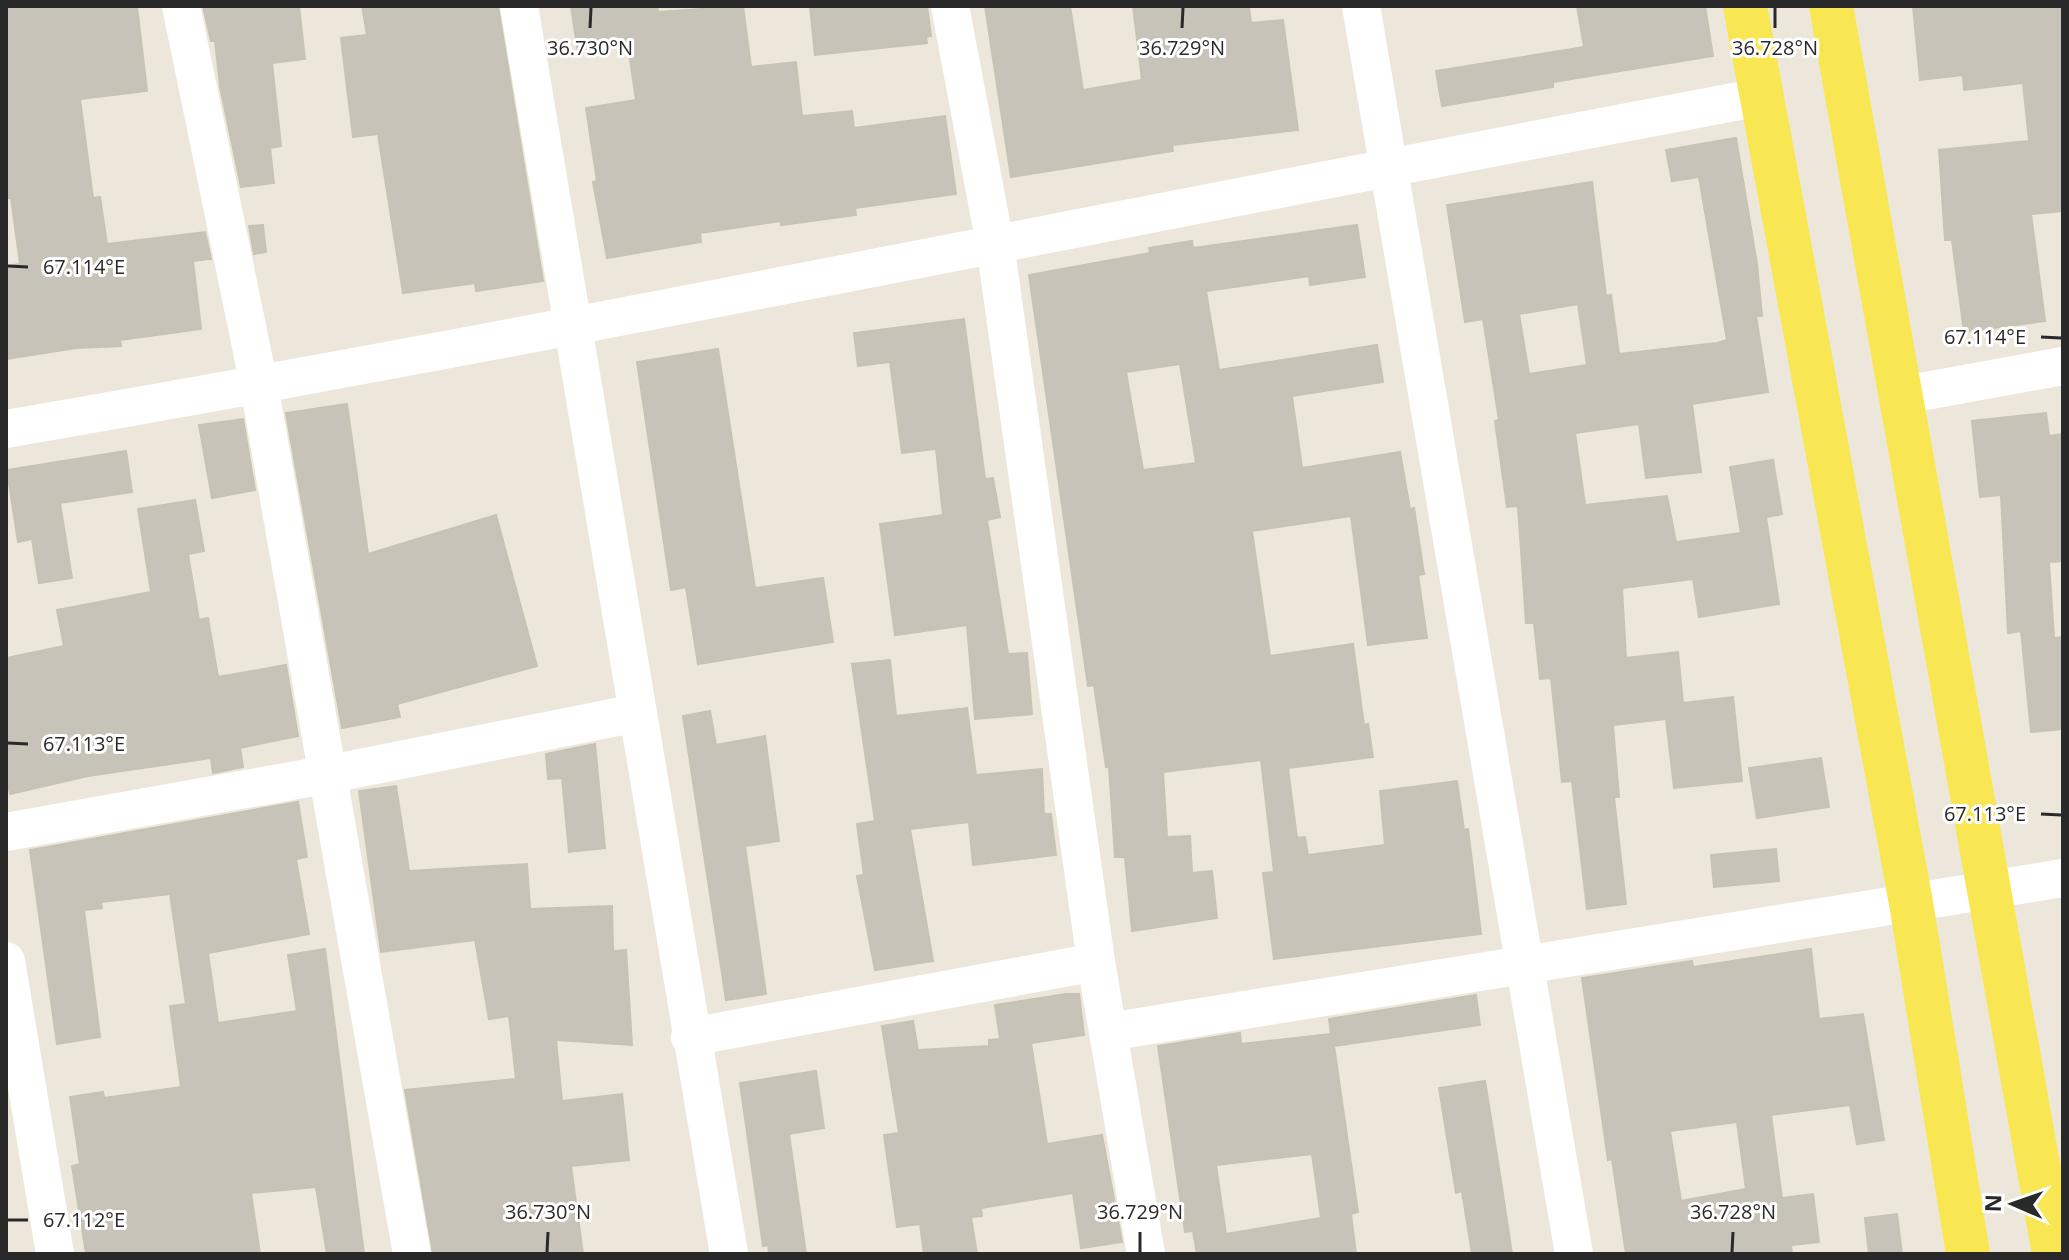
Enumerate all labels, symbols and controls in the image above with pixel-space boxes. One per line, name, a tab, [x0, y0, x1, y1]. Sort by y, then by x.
text: 36.730°N	[547, 34, 633, 61]
text: 36.729°N	[1139, 34, 1225, 61]
text: 36.728°N	[1732, 34, 1818, 61]
text: 67.114°E	[43, 253, 125, 280]
text: 67.114°E	[1944, 323, 2026, 350]
text: 67.113°E	[43, 730, 125, 757]
text: 67.113°E	[1944, 800, 2026, 827]
north arrow	[1973, 1164, 2053, 1244]
text: N	[1977, 1194, 2007, 1213]
text: 36.730°N	[505, 1198, 591, 1225]
text: 36.729°N	[1097, 1198, 1183, 1225]
text: 36.728°N	[1690, 1198, 1776, 1225]
text: 67.112°E	[43, 1206, 125, 1233]

